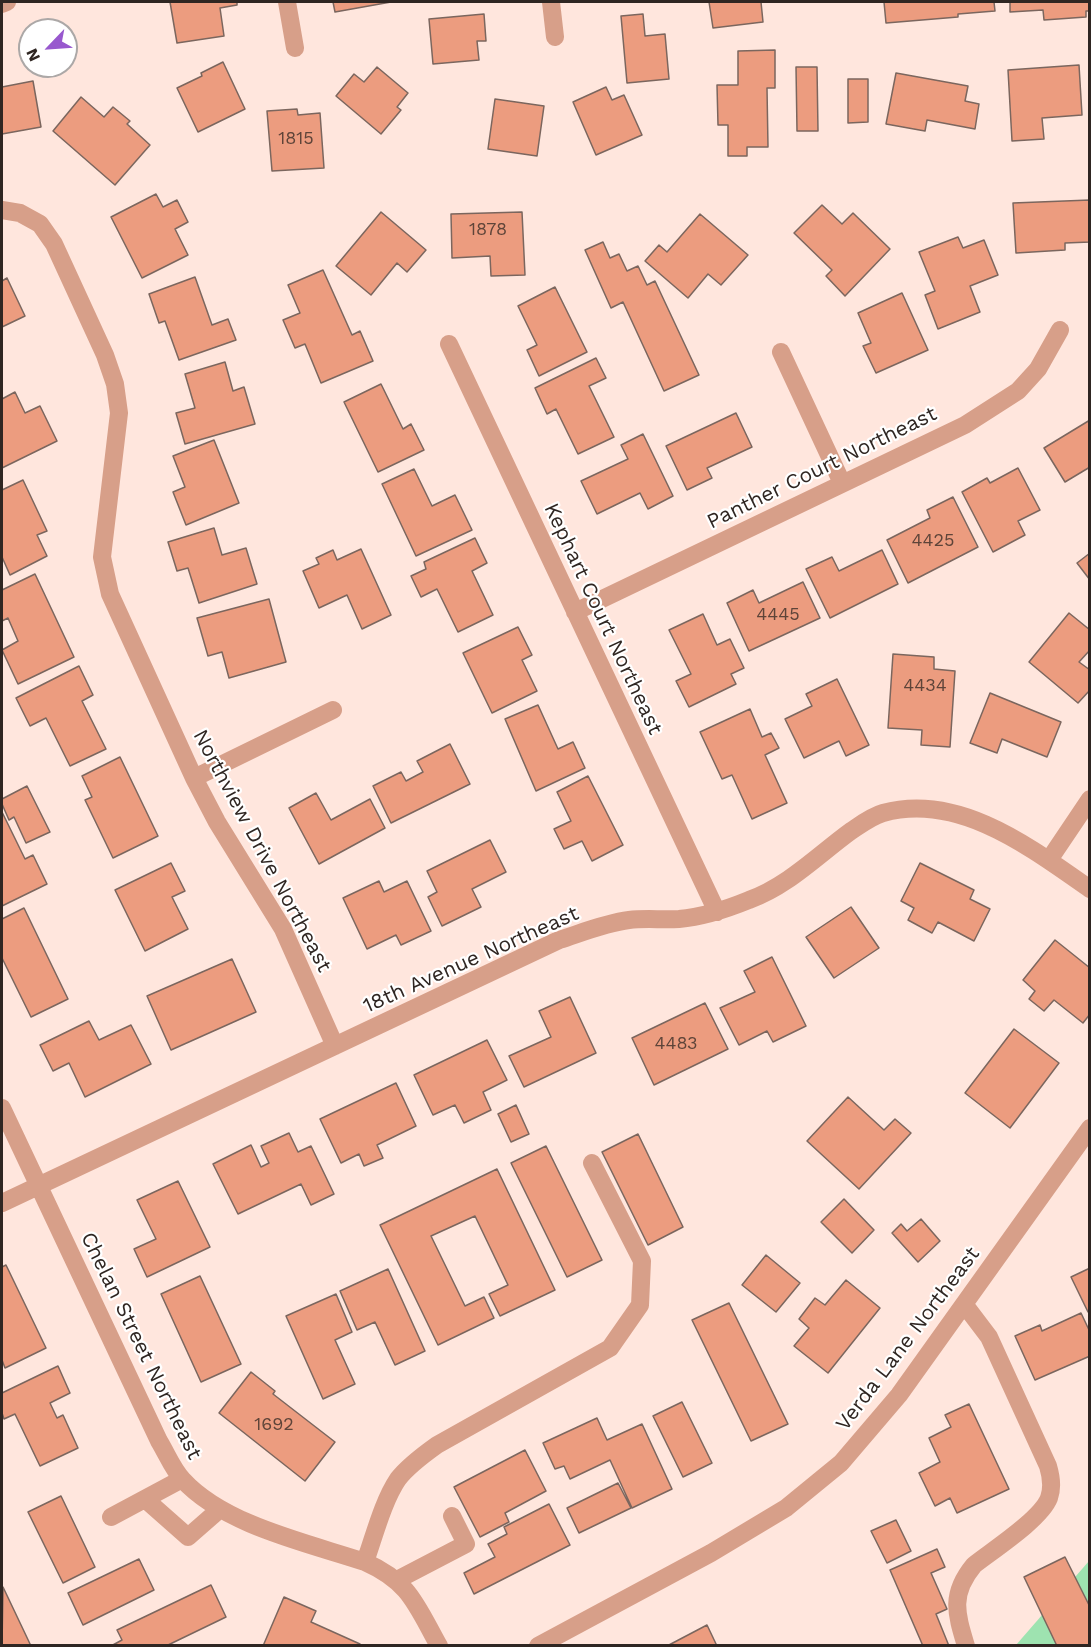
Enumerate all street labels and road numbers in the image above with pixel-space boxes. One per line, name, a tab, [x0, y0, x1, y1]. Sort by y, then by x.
street label: Panther Court Northeast	[703, 401, 941, 535]
street label: Kephart Court Northeast	[538, 499, 668, 739]
street label: Northview Drive Northeast	[187, 725, 337, 977]
street label: 18th Avenue Northeast	[359, 901, 583, 1019]
street label: Chelan Street Northeast	[75, 1228, 207, 1464]
street label: Verda Lane Northeast	[831, 1242, 985, 1436]

